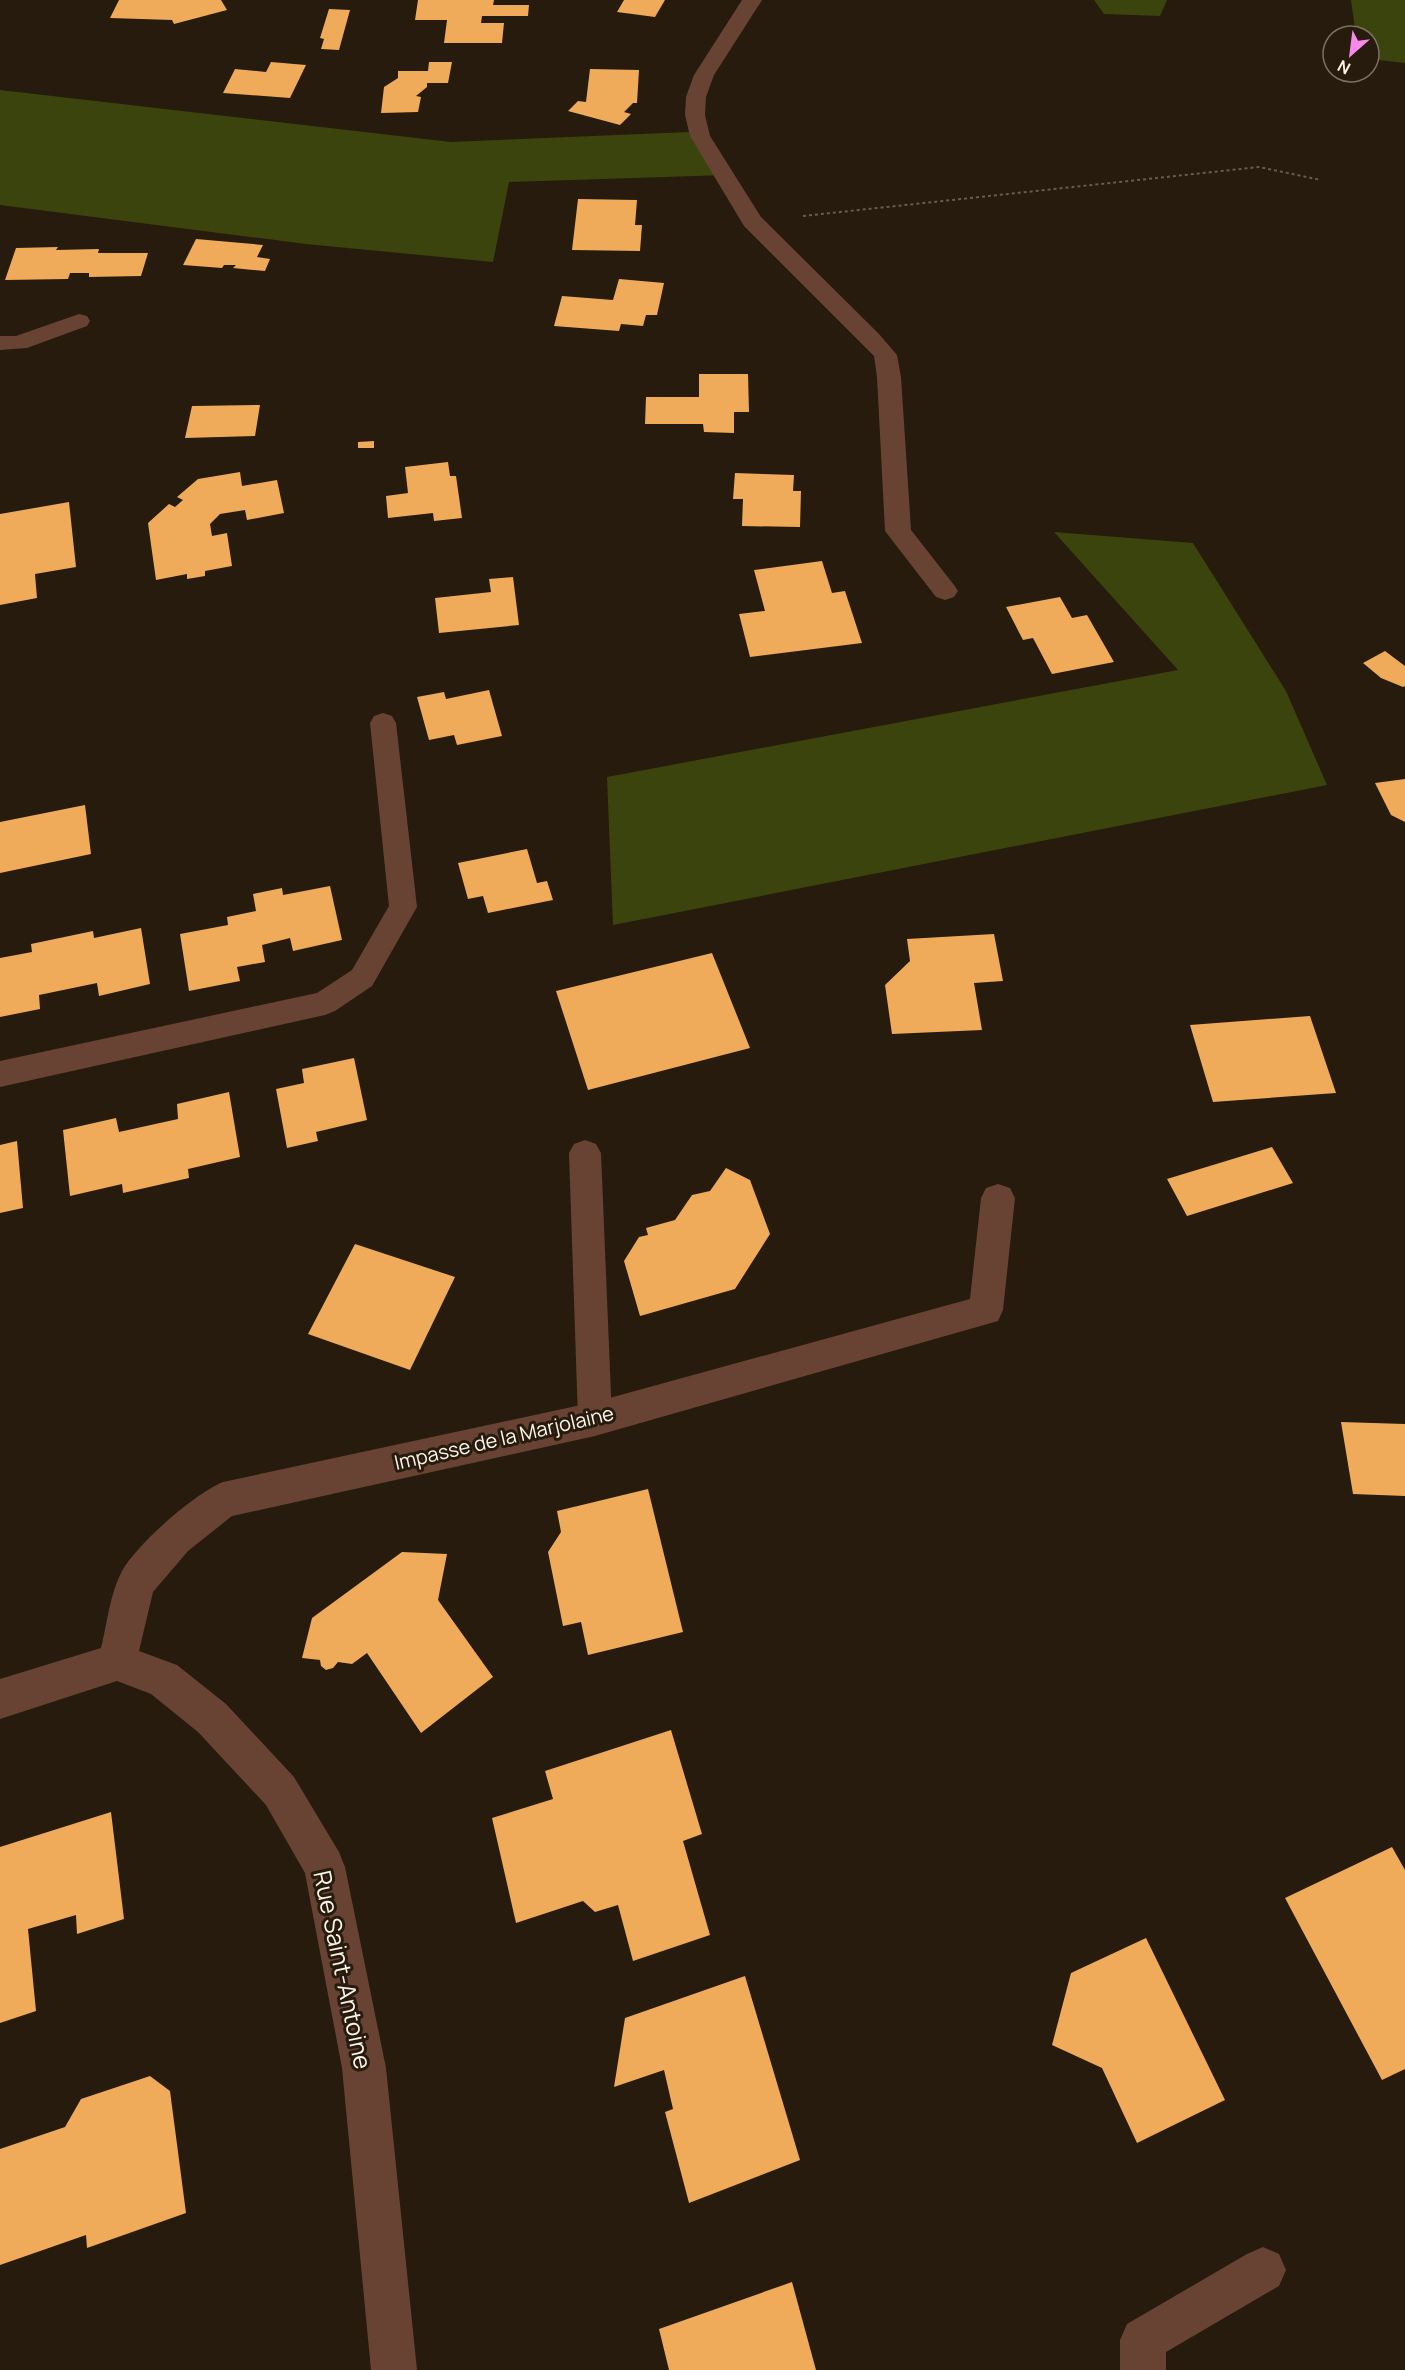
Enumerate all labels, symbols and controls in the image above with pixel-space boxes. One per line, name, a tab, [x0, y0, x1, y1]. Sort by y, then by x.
north arrow	[1321, 24, 1381, 84]
text: N	[1334, 55, 1354, 80]
street label: Impasse de la Marjolaine	[391, 1399, 616, 1476]
street label: Rue Saint-Antoine	[306, 1867, 381, 2072]

